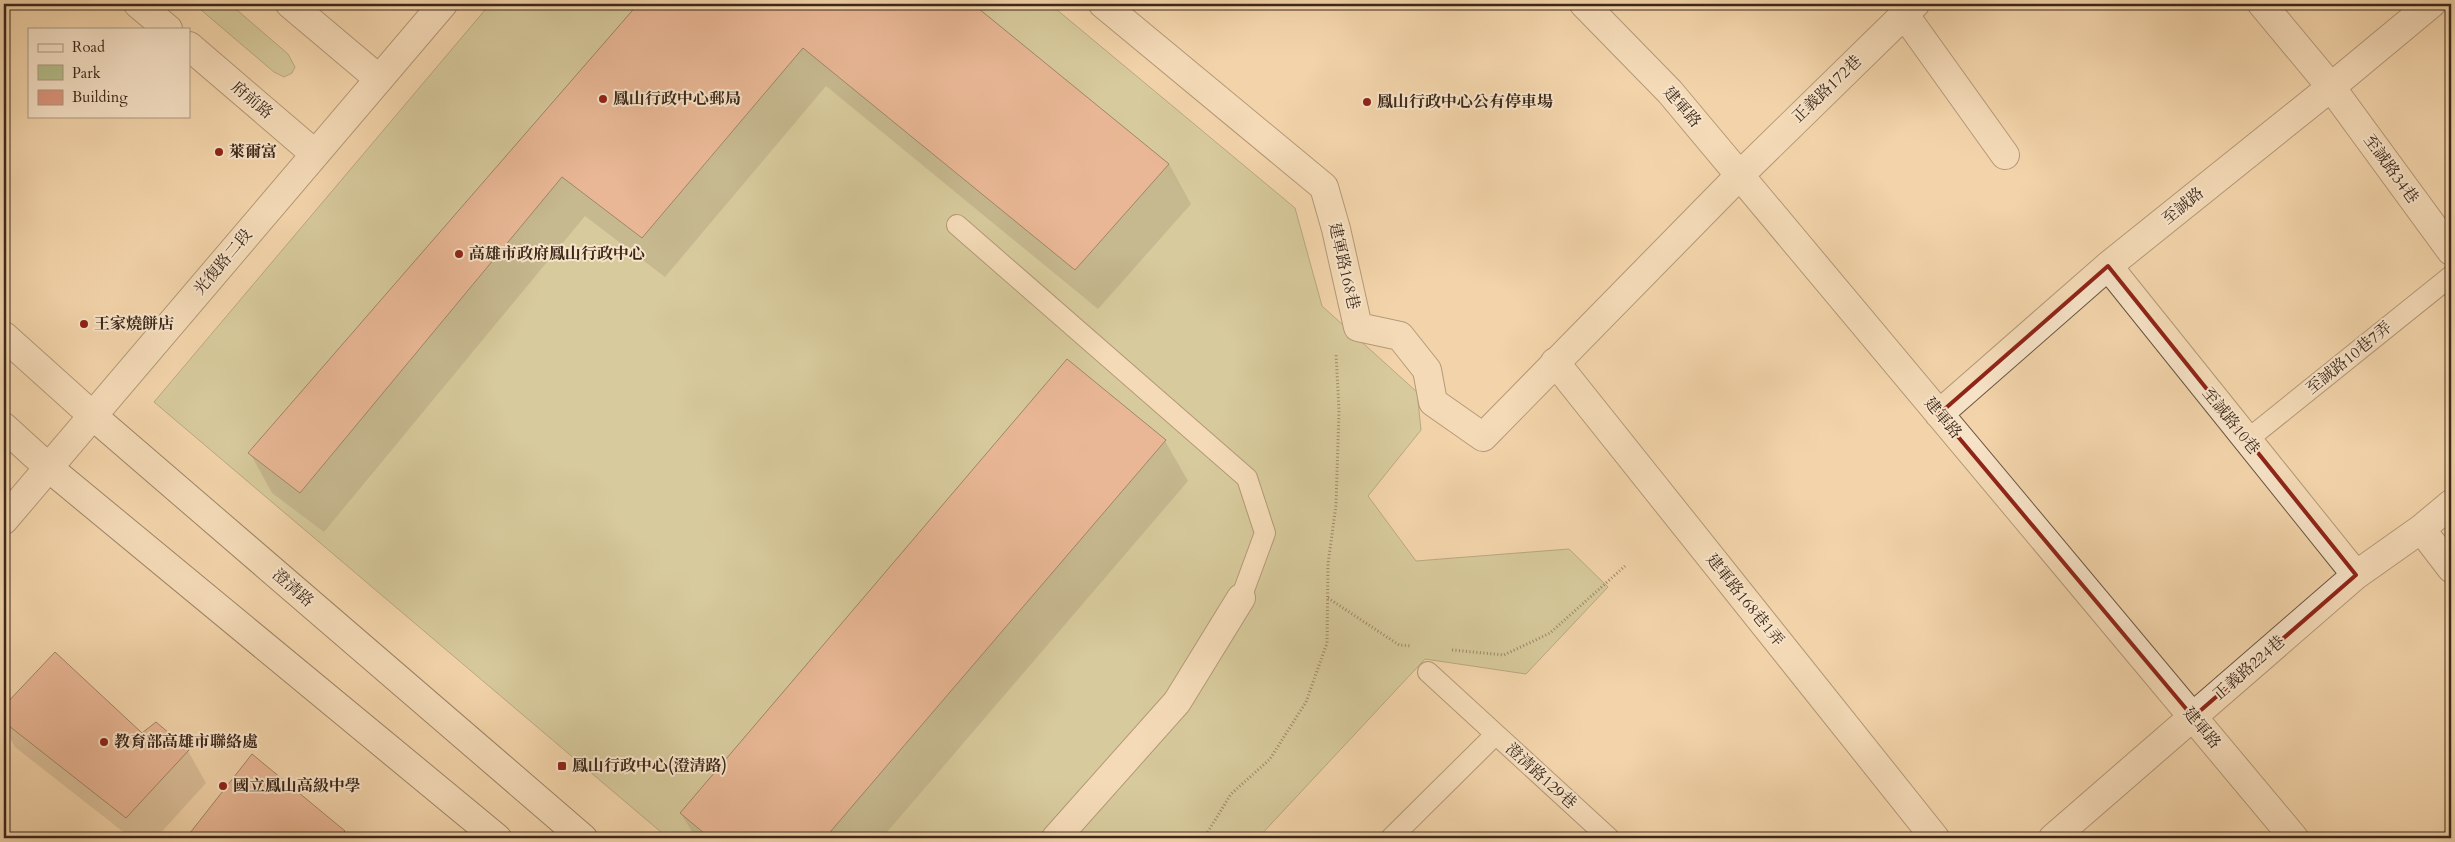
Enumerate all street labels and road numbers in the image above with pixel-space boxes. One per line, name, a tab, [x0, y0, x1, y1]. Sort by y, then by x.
street label: 正義路172巷	[1787, 50, 1867, 128]
street label: 府前路	[227, 76, 277, 124]
street label: 建軍路	[1658, 82, 1706, 132]
street label: 至誠路34巷	[2358, 130, 2424, 208]
street label: 至誠路	[2157, 182, 2209, 230]
street label: 建軍路168巷	[1323, 220, 1365, 312]
street label: 光復路二段	[189, 224, 257, 300]
street label: 至誠路10巷7弄	[2301, 317, 2397, 399]
street label: 至誠路10巷	[2197, 383, 2265, 459]
street label: 建軍路	[1919, 393, 1967, 443]
street label: 建軍路168巷1弄	[1701, 549, 1789, 651]
street label: 澄清路	[268, 564, 318, 612]
street label: 正義路224巷	[2208, 631, 2290, 705]
street label: 建軍路	[2178, 703, 2226, 753]
street label: 澄清路129巷	[1501, 738, 1581, 814]

